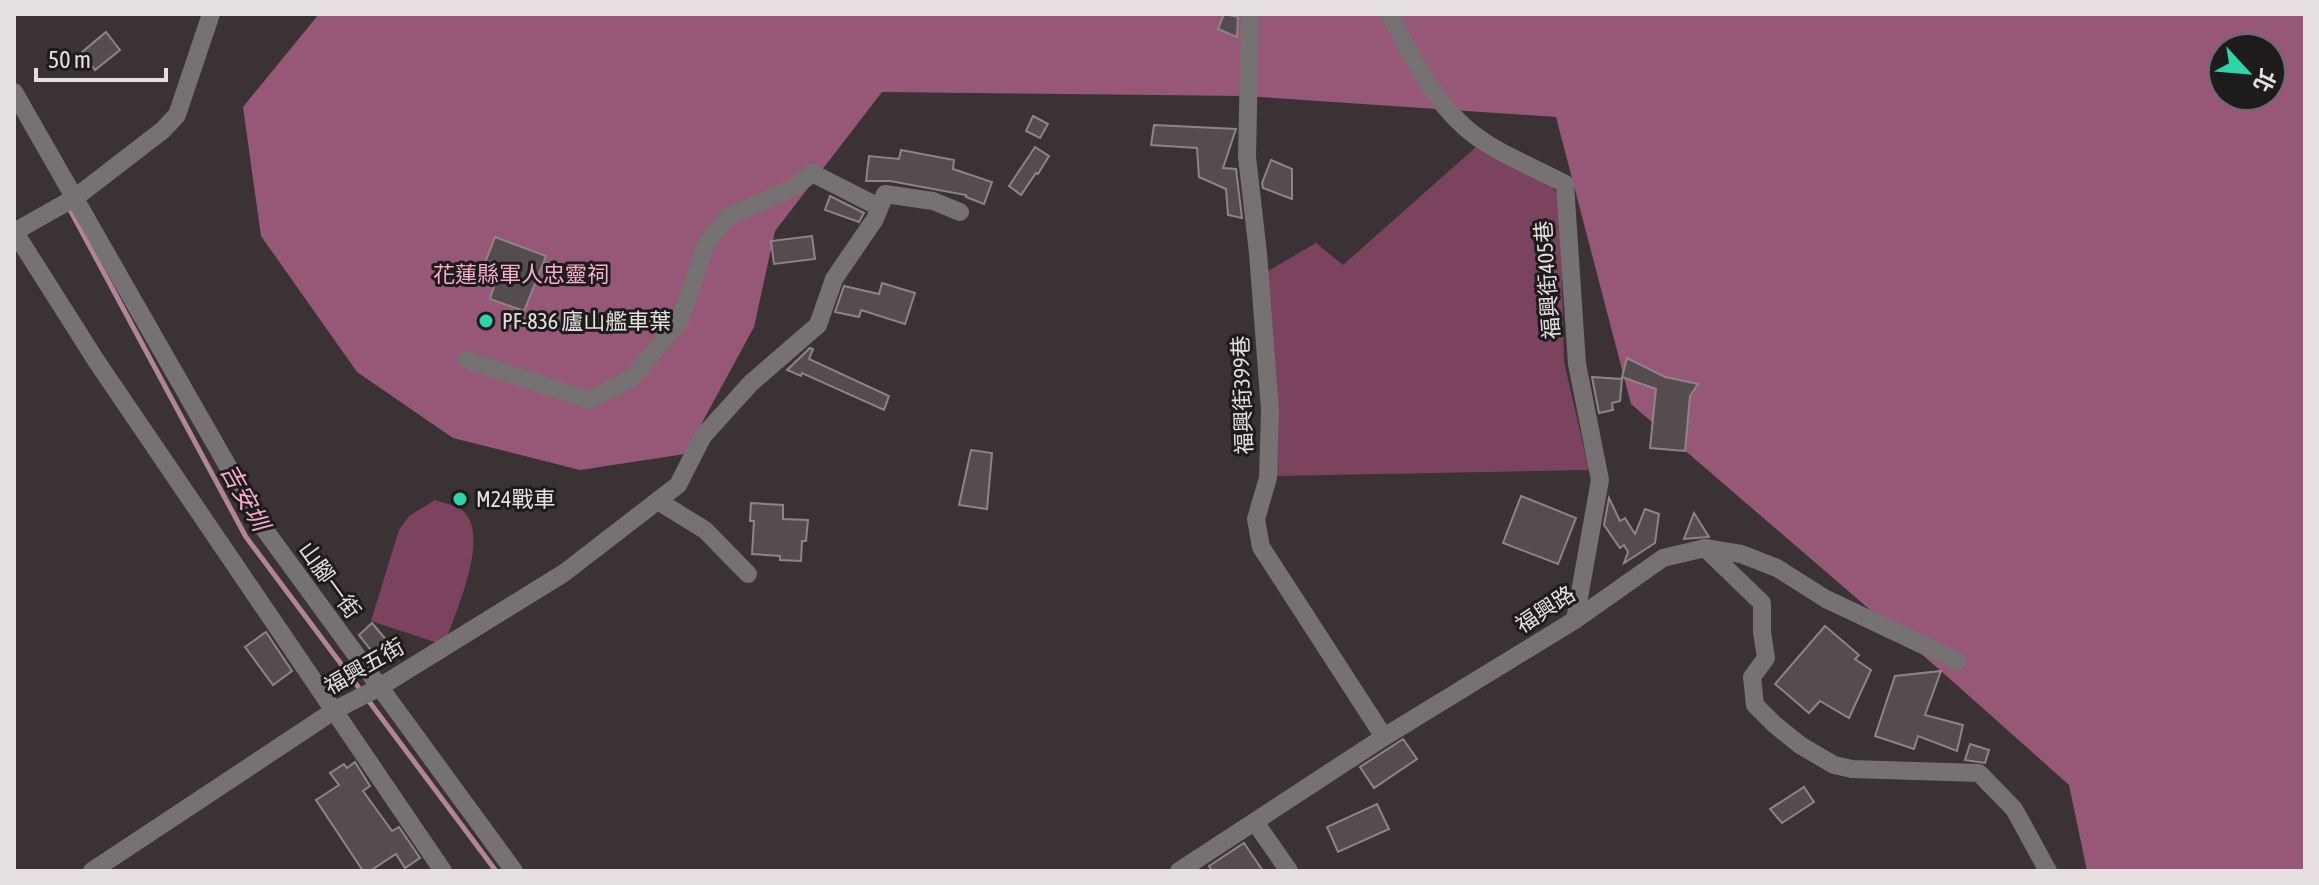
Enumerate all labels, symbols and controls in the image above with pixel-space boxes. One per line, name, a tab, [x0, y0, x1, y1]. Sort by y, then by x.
scale bar	[36, 32, 166, 82]
north arrow	[2207, 32, 2287, 112]
text: 50 m	[48, 46, 91, 73]
text: 北	[2248, 65, 2281, 96]
street label: 福興街405巷	[1530, 220, 1564, 340]
park label: 花蓮縣軍人忠靈祠	[433, 261, 609, 287]
place label: PF-836 廬山艦車葉	[502, 308, 671, 334]
marker: PF-836 廬山艦車葉	[477, 312, 495, 330]
street label: 福興街399巷	[1227, 335, 1257, 455]
water label: 吉安圳	[216, 459, 276, 538]
place label: M24戰車	[476, 486, 555, 512]
marker: M24戰車	[451, 490, 469, 508]
street label: 山腳一街	[294, 537, 366, 623]
street label: 福興路	[1510, 580, 1580, 638]
street label: 福興五街	[319, 633, 409, 699]

